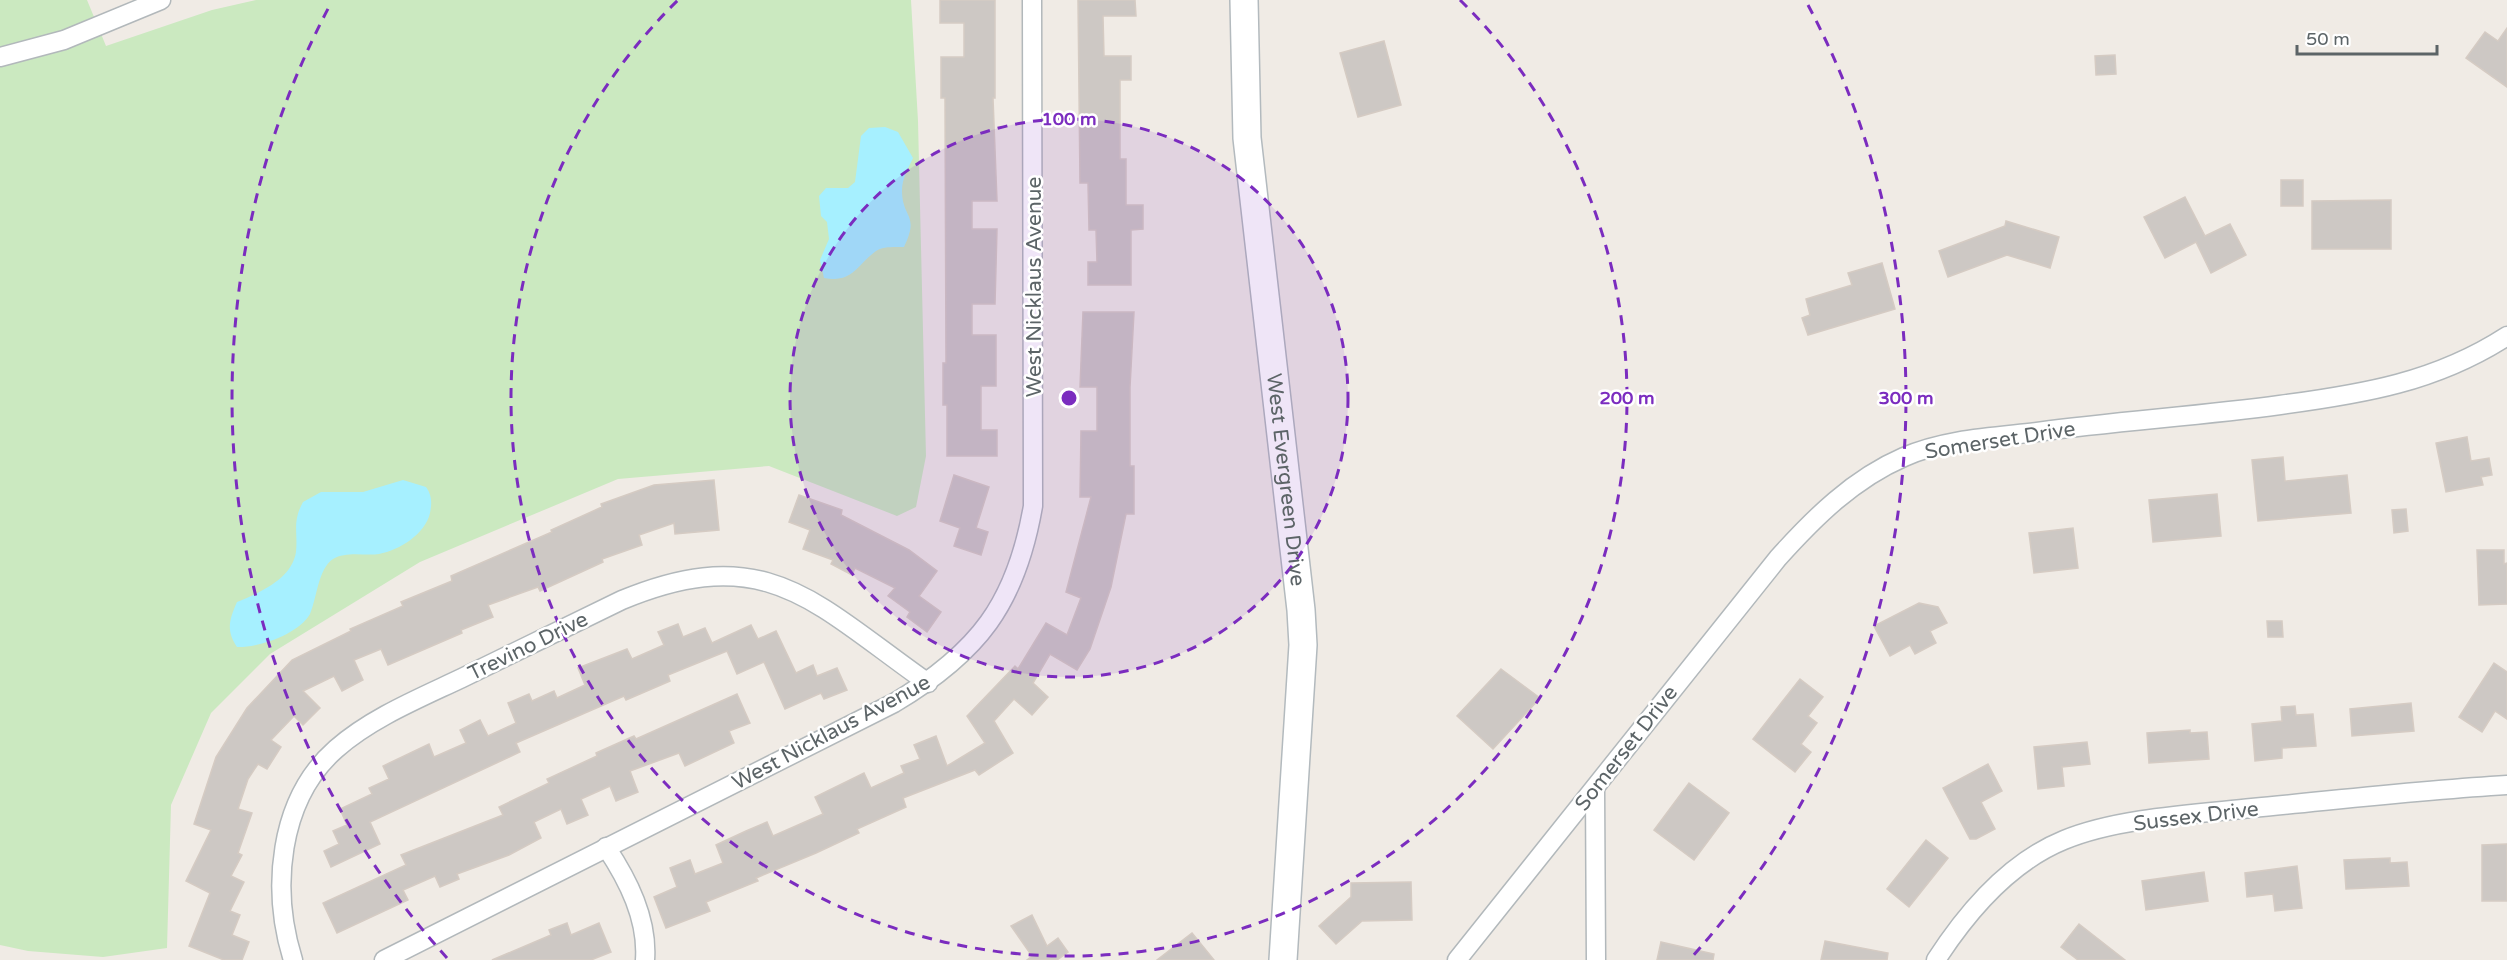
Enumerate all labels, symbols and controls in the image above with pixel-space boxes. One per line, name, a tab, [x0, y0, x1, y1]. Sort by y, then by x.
scale bar	[2297, 18, 2436, 56]
text: 50 m	[2306, 28, 2350, 50]
text: 100 m	[1041, 108, 1097, 130]
street label: West Nicklaus Avenue	[1022, 177, 1047, 397]
street label: West Evergreen Drive	[1261, 372, 1310, 588]
text: 200 m	[1599, 387, 1655, 409]
text: 300 m	[1878, 387, 1934, 409]
centre of rings	[1059, 388, 1079, 408]
street label: Somerset Drive	[1923, 416, 2077, 465]
street label: Trevino Drive	[464, 607, 592, 686]
street label: West Nicklaus Avenue	[728, 670, 935, 795]
street label: Somerset Drive	[1570, 681, 1683, 816]
street label: Sussex Drive	[2132, 796, 2260, 837]

